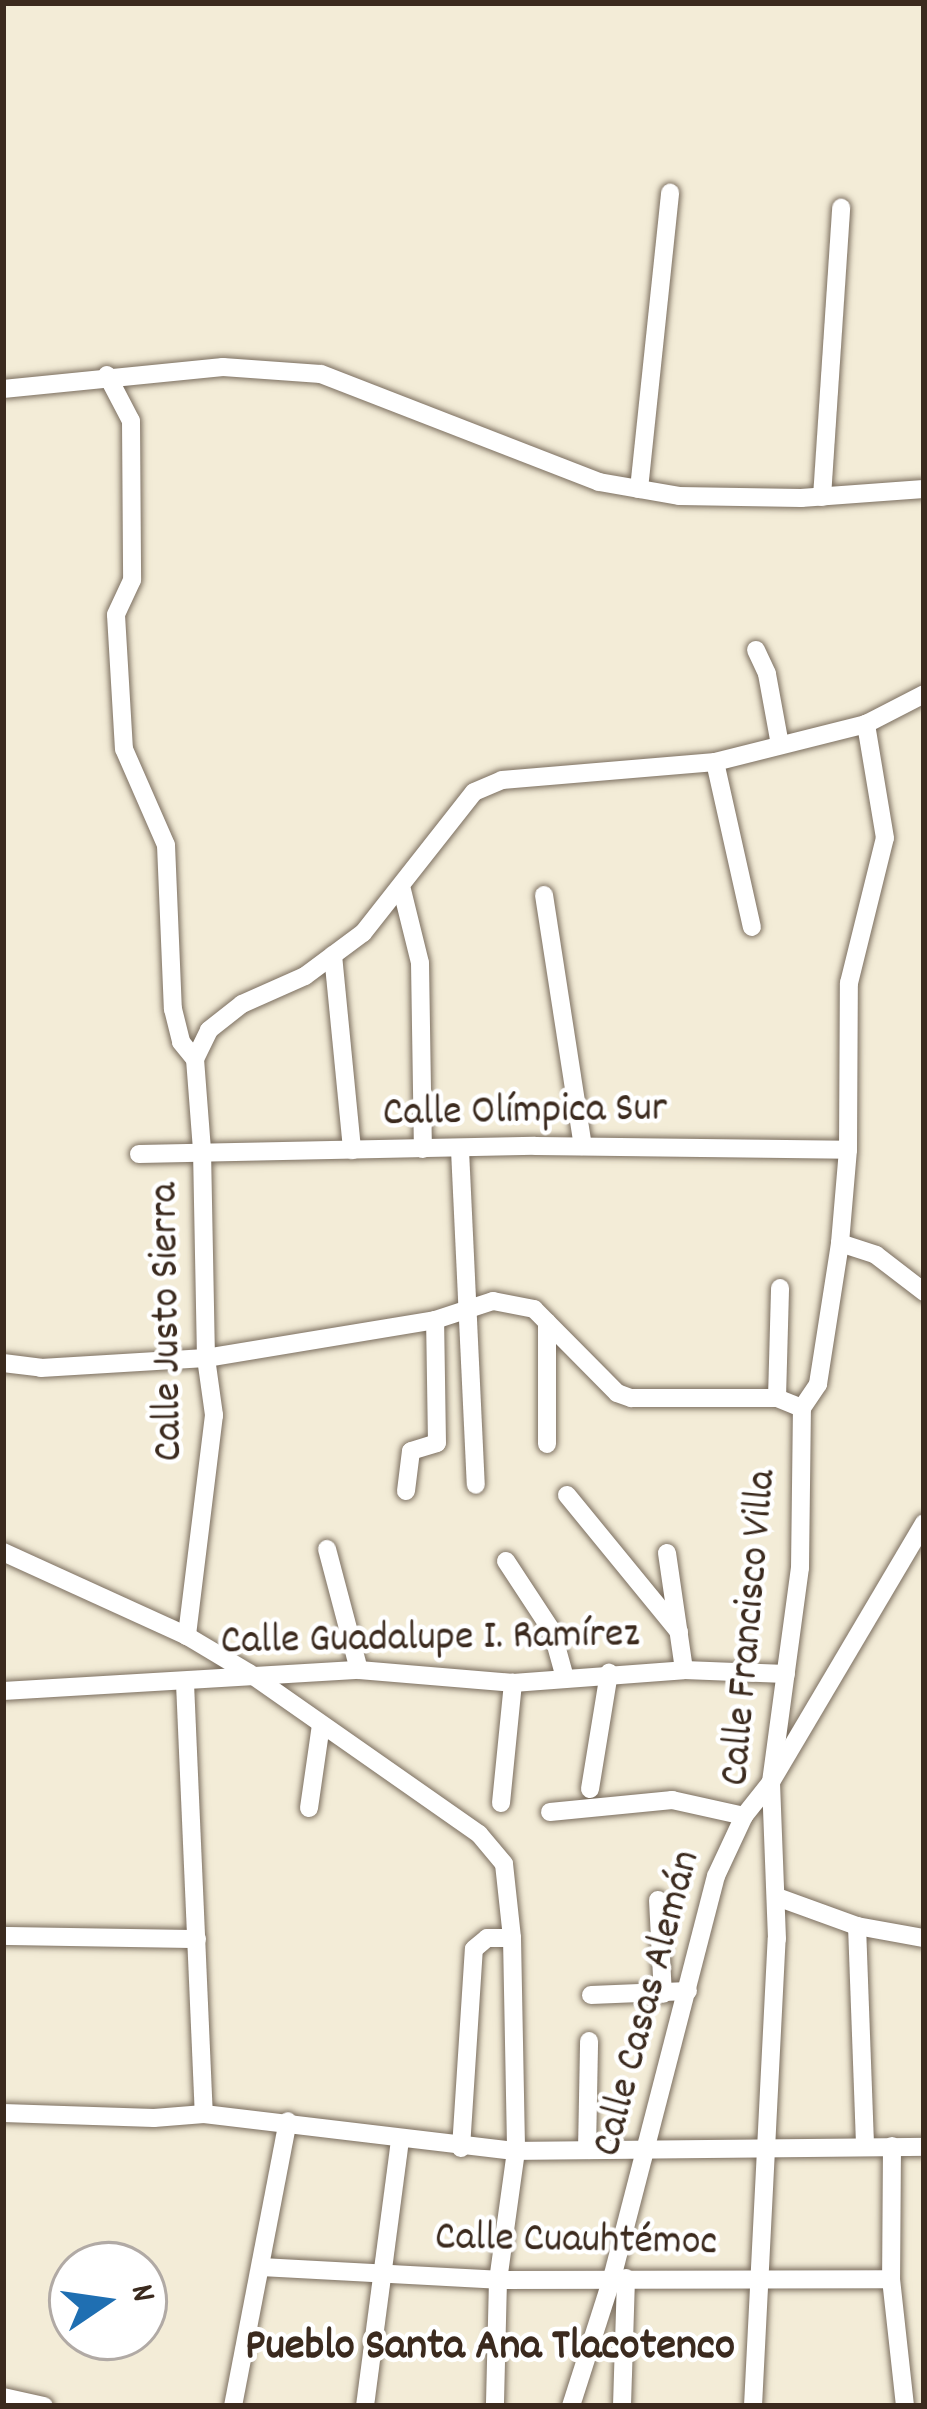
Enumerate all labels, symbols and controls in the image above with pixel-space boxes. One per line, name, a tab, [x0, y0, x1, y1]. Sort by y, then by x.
street label: Calle Olímpica Sur	[382, 1085, 668, 1141]
street label: Calle Justo Sierra	[141, 1182, 197, 1462]
street label: Calle Francisco Villa	[712, 1468, 790, 1788]
street label: Calle Guadalupe I. Ramírez	[220, 1611, 640, 1669]
street label: Calle Casas Alemán	[584, 1846, 714, 2162]
street label: Calle Cuauhtémoc	[434, 2214, 718, 2270]
north arrow	[48, 2241, 168, 2361]
text: N	[116, 2280, 165, 2307]
district label: Pueblo Santa Ana Tlacotenco	[245, 2322, 735, 2376]

